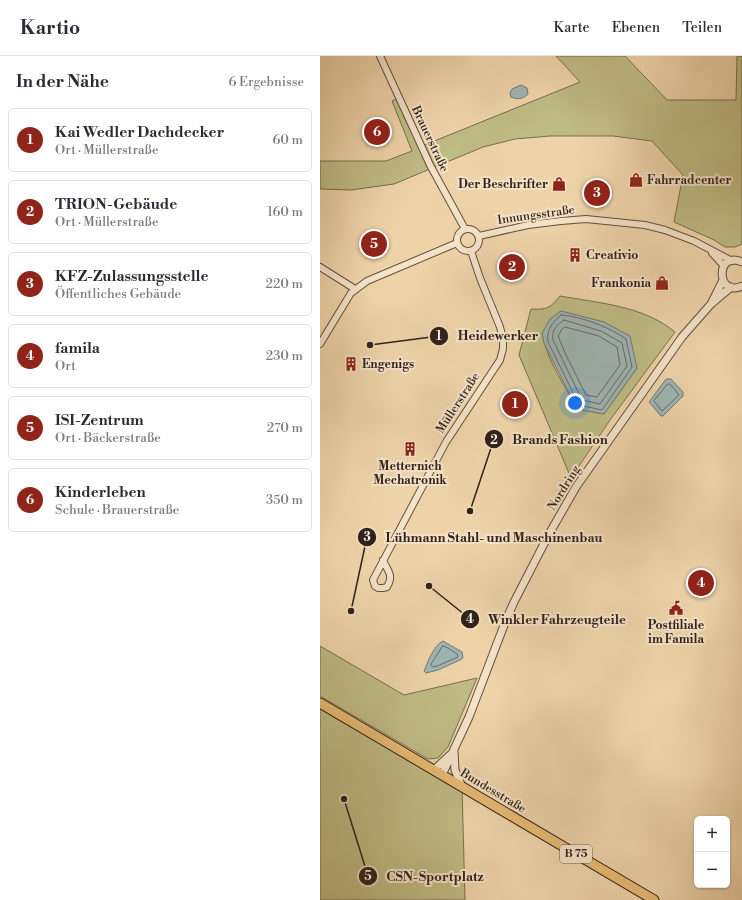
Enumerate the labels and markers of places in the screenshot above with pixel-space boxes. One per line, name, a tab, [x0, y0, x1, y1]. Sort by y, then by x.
pin: 6	[364, 117, 390, 147]
shop icon: Fahrradcenter	[628, 172, 644, 188]
place label: Fahrradcenter	[647, 173, 731, 188]
shop icon: Der Beschrifter	[551, 176, 567, 192]
place label: Der Beschrifter	[458, 177, 548, 192]
pin: 3	[584, 178, 610, 208]
pin: 5	[361, 229, 387, 259]
building icon: Creativio	[567, 247, 583, 263]
place label: Creativio	[586, 248, 638, 263]
pin: 2	[499, 252, 525, 282]
shop icon: Frankonia	[654, 275, 670, 291]
place label: Frankonia	[591, 276, 652, 291]
callout: Heidewerker	[429, 323, 546, 348]
building icon: Engenigs	[343, 356, 359, 372]
place label: Engenigs	[362, 357, 414, 372]
pin: 1	[502, 389, 528, 419]
callout: Brands Fashion	[484, 427, 616, 452]
building icon: Metternich Mechatronik	[402, 441, 418, 457]
place label: Metternich Mechatronik	[373, 459, 447, 488]
callout: Lühmann Stahl- und Maschinenbau	[357, 525, 610, 550]
pin: 4	[688, 568, 714, 598]
public building icon: Postfiliale im Famila	[668, 600, 684, 616]
callout: Winkler Fahrzeugteile	[460, 607, 634, 632]
place label: Postfiliale im Famila	[648, 618, 705, 647]
callout: CSN-Sportplatz	[358, 864, 491, 889]

